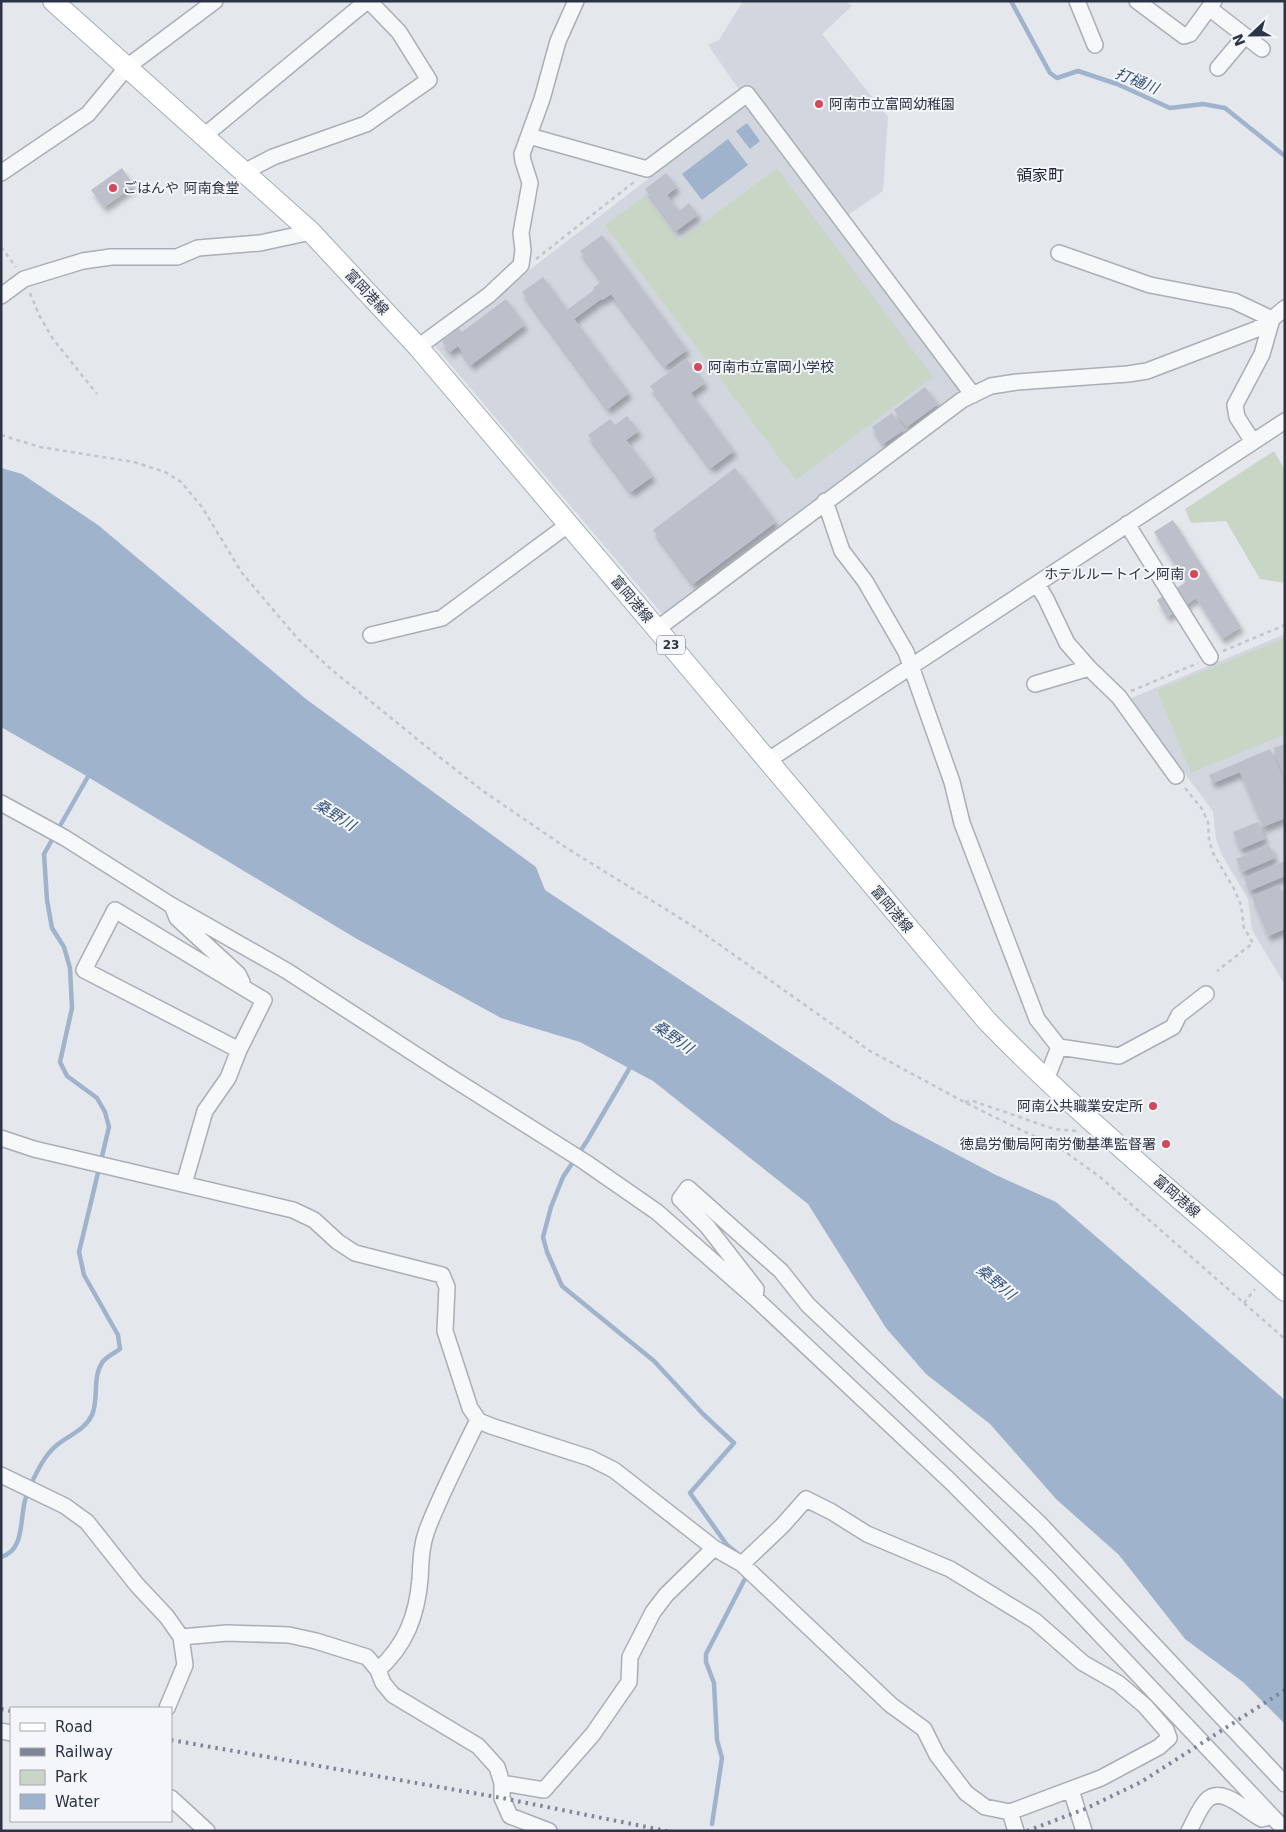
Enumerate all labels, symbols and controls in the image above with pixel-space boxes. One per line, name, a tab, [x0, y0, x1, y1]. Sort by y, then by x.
north arrow	[1226, 10, 1276, 60]
text: N	[1229, 31, 1249, 48]
water label: 打樋川	[1113, 64, 1163, 99]
place label: 阿南市立富岡幼稚園	[829, 96, 955, 112]
marker: 阿南市立富岡幼稚園	[813, 98, 825, 110]
district label: 領家町	[1016, 166, 1064, 185]
place label: ごはんや 阿南食堂	[123, 180, 239, 196]
marker: ごはんや 阿南食堂	[107, 182, 119, 194]
street label: 富岡港線	[342, 266, 392, 318]
place label: 阿南市立富岡小学校	[708, 359, 834, 375]
marker: 阿南市立富岡小学校	[692, 361, 704, 373]
place label: ホテルルートイン阿南	[1044, 566, 1184, 582]
marker: ホテルルートイン阿南	[1188, 568, 1200, 580]
street label: 富岡港線	[608, 572, 656, 626]
road number: 23	[657, 636, 685, 654]
water label: 桑野川	[311, 795, 361, 836]
street label: 富岡港線	[868, 882, 916, 936]
water label: 桑野川	[649, 1017, 698, 1058]
place label: 阿南公共職業安定所	[1017, 1098, 1143, 1114]
marker: 阿南公共職業安定所	[1147, 1100, 1159, 1112]
place label: 徳島労働局阿南労働基準監督署	[960, 1136, 1156, 1152]
marker: 徳島労働局阿南労働基準監督署	[1160, 1138, 1172, 1150]
street label: 富岡港線	[1151, 1172, 1203, 1220]
water label: 桑野川	[973, 1261, 1021, 1305]
legend	[10, 1707, 172, 1822]
text: Road	[55, 1718, 93, 1736]
text: Railway	[55, 1743, 113, 1761]
text: Park	[55, 1768, 88, 1786]
text: Water	[55, 1793, 100, 1811]

